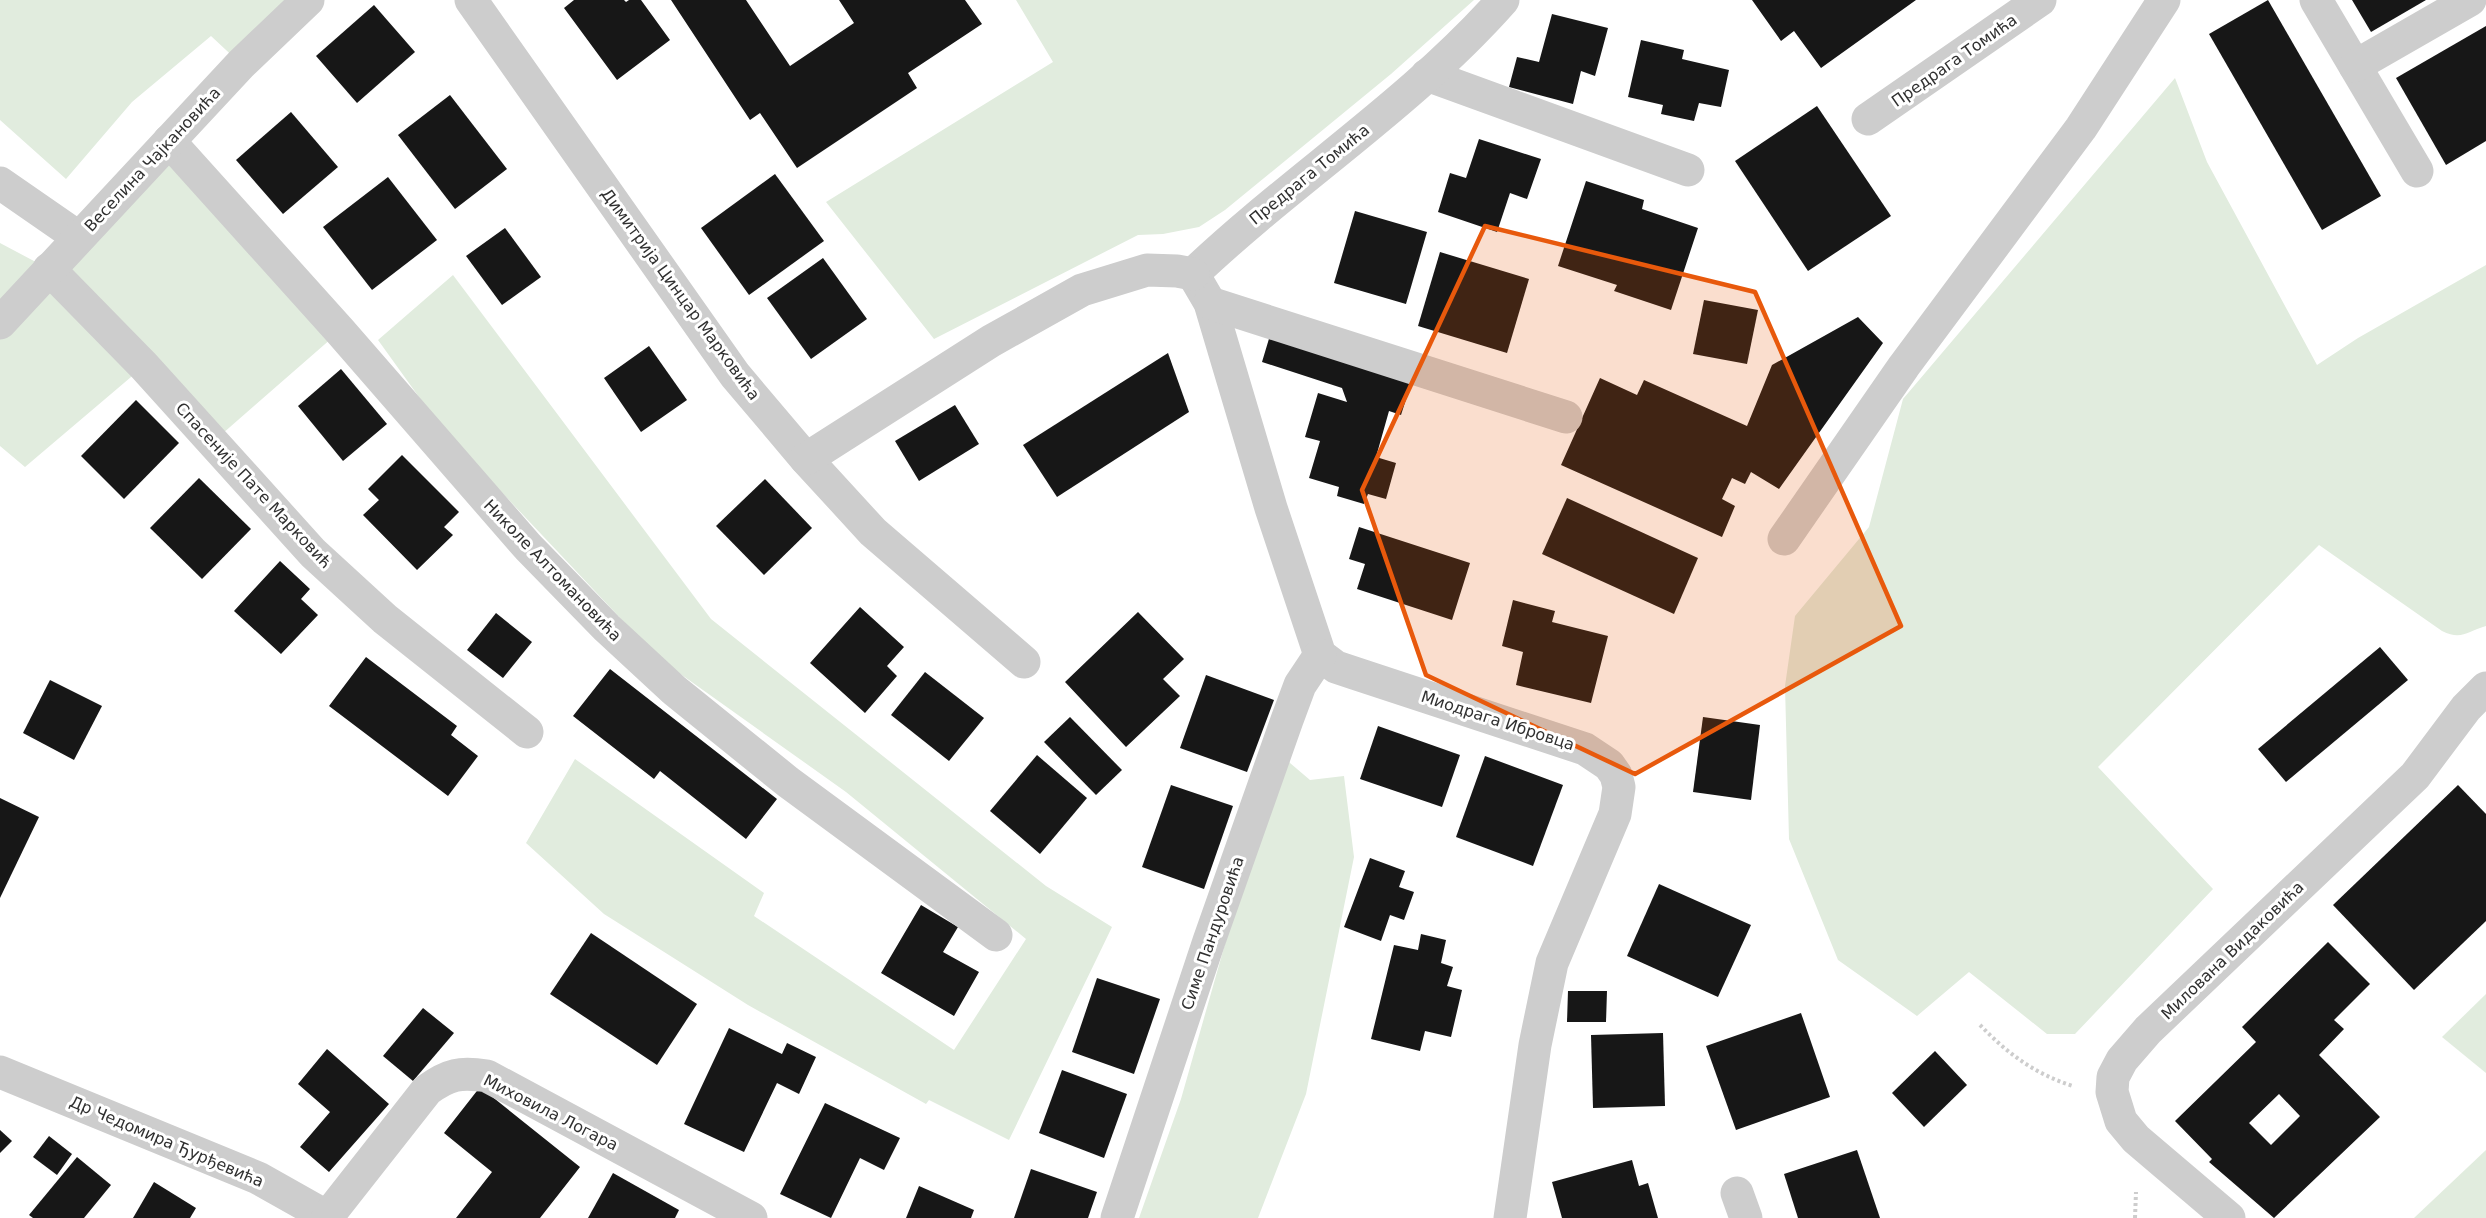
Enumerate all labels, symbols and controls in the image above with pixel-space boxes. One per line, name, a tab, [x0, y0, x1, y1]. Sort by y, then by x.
street label: Предрага Томића	[1888, 10, 2021, 111]
street label: Веселина Чајкановића	[80, 83, 224, 235]
street label: Предрага Томића	[1246, 120, 1373, 229]
street label: Димитрија Цинцар Марковића	[597, 185, 764, 404]
street label: Спасеније Пате Марковић	[172, 398, 336, 572]
street label: Николе Алтомановића	[480, 496, 625, 645]
street label: Миодрага Ибровца	[1419, 687, 1577, 754]
street label: Симе Пандуровића	[1177, 854, 1248, 1013]
street label: Милована Видаковића	[2157, 877, 2307, 1023]
street label: Миховила Логара	[480, 1070, 621, 1155]
street label: Др Чедомира Ђурђевића	[67, 1092, 267, 1191]

